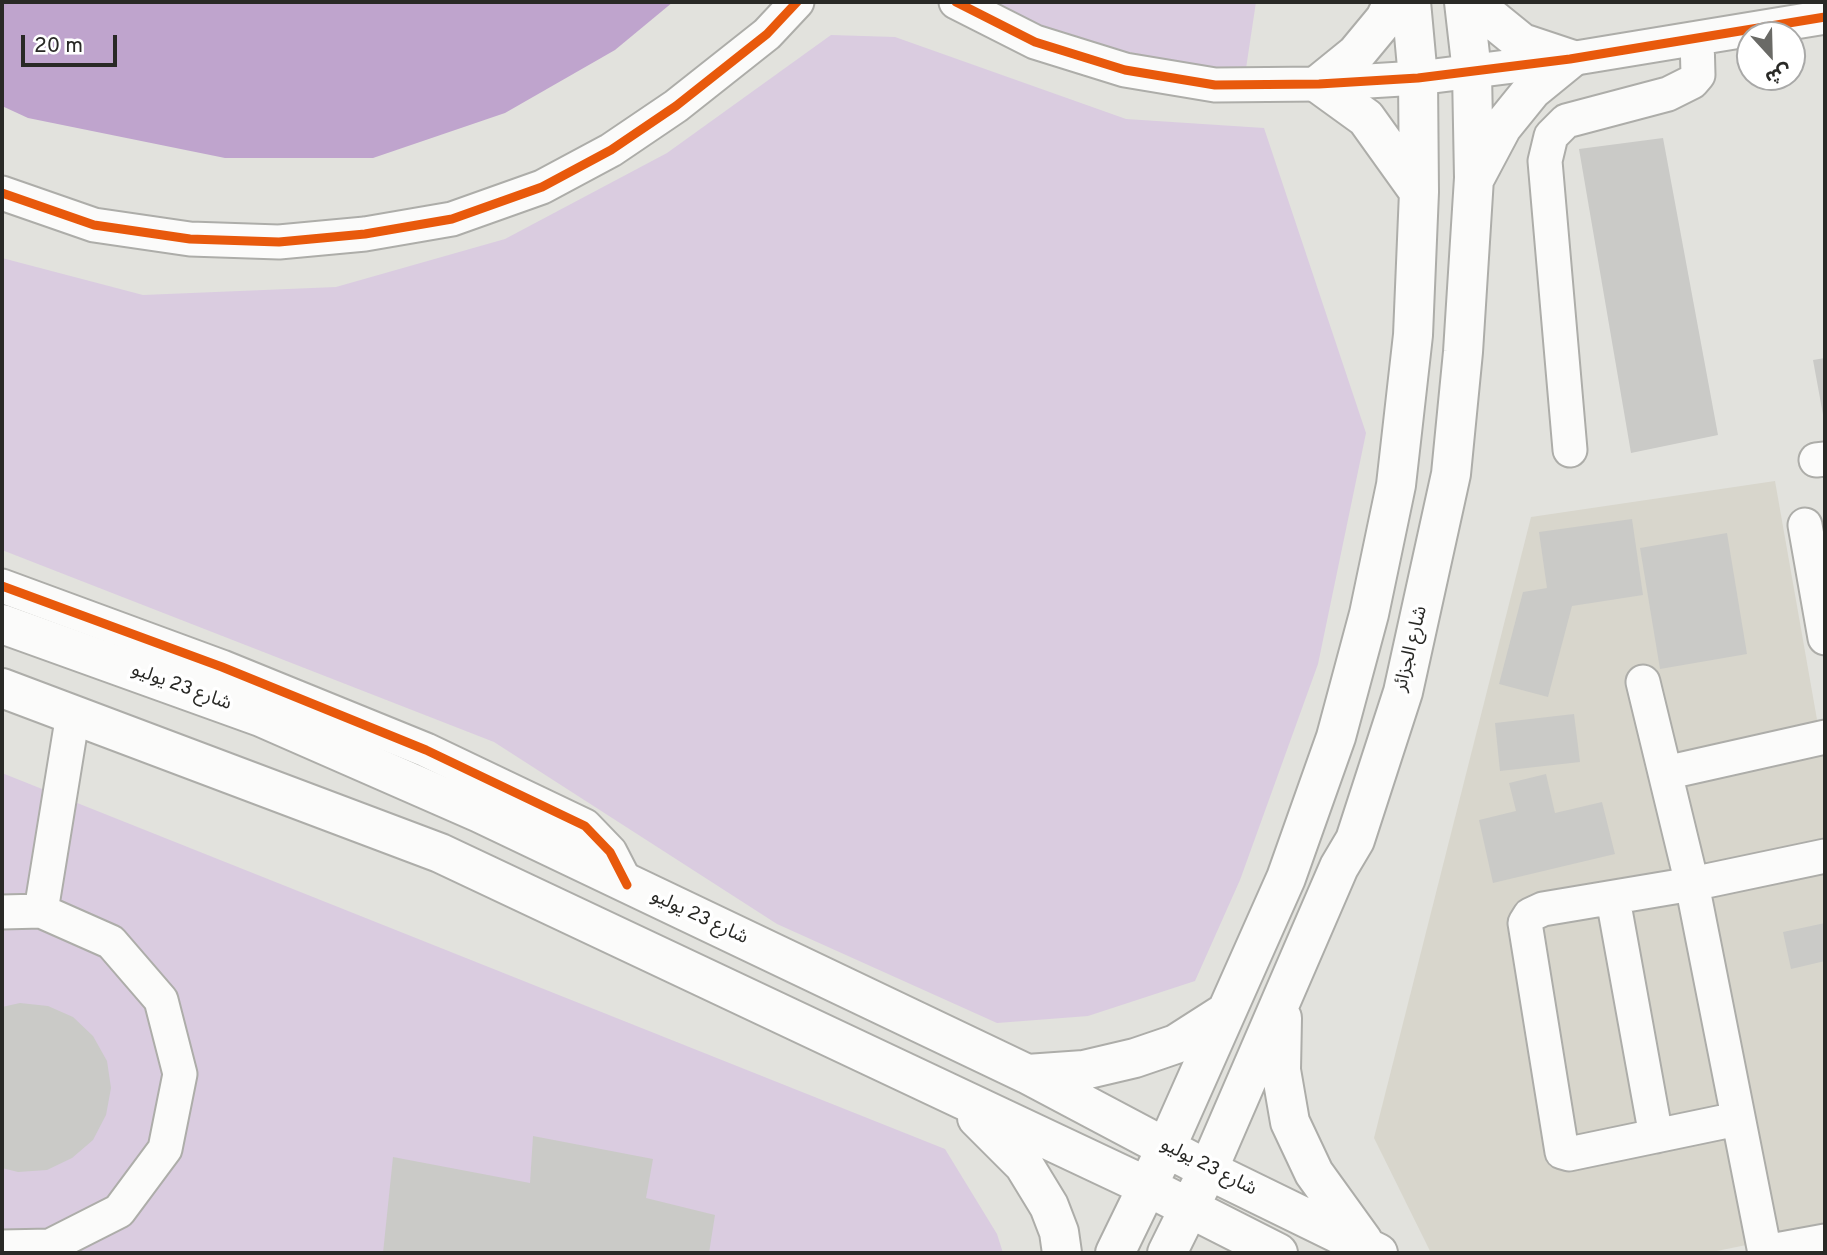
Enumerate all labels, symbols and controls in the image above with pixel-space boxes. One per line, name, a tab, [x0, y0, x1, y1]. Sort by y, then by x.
scale bar	[24, 21, 121, 65]
north arrow	[1736, 21, 1806, 91]
text: 20 m	[34, 33, 83, 60]
text: ش	[1762, 58, 1795, 90]
street label: شارع الجزائر	[1390, 604, 1434, 694]
street label: شارع 23 يوليو	[128, 659, 234, 717]
street label: شارع 23 يوليو	[647, 886, 751, 950]
street label: شارع 23 يوليو	[1156, 1134, 1260, 1202]

